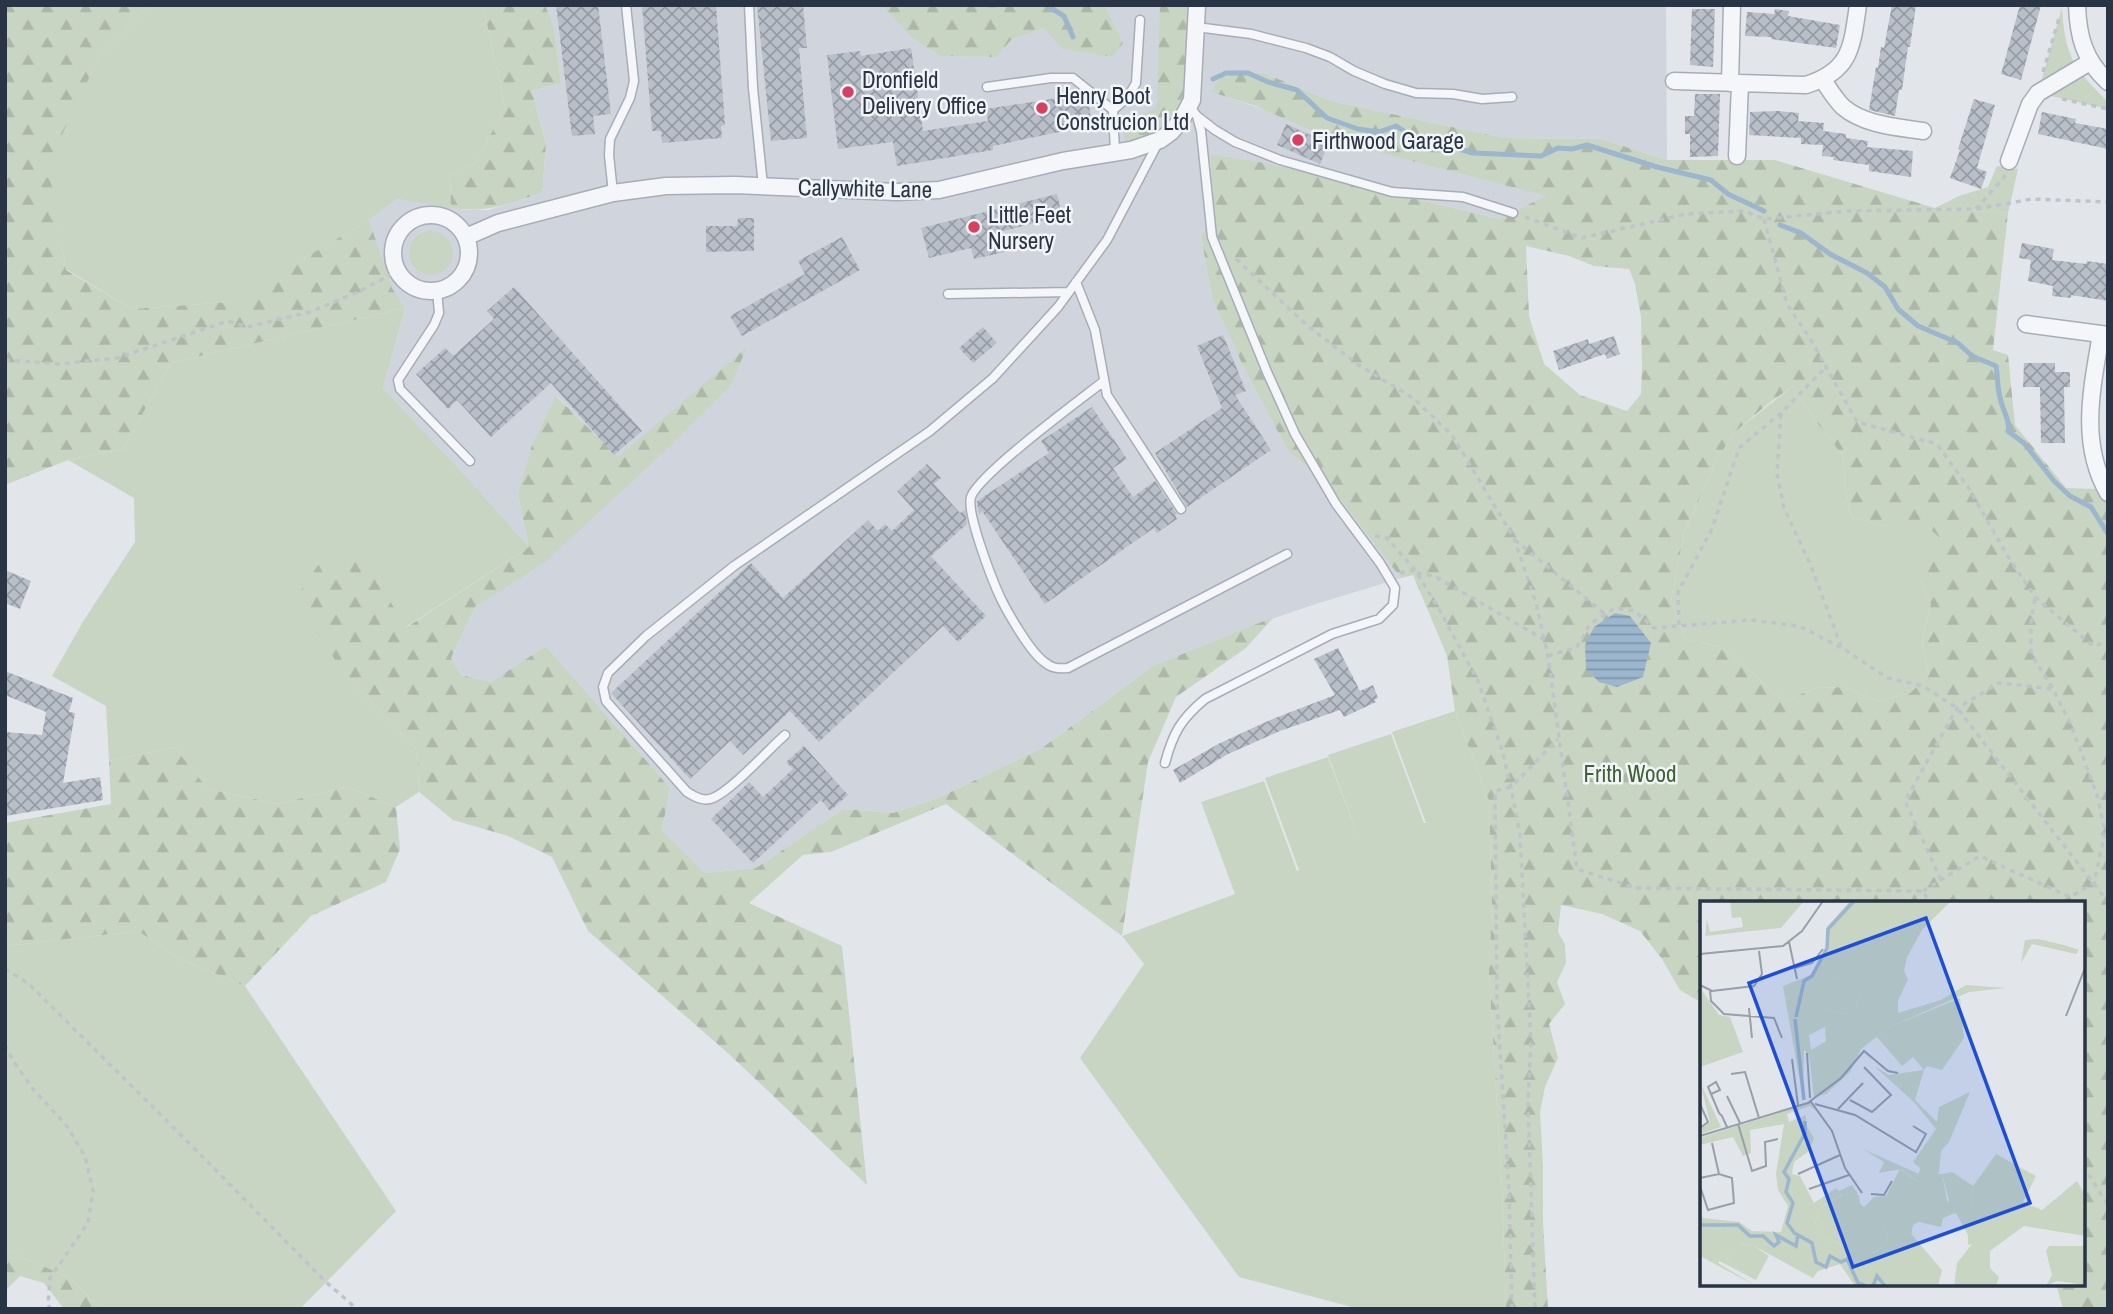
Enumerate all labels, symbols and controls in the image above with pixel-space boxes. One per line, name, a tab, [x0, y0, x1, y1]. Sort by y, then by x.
place label: Dronfield Delivery Office	[862, 64, 986, 121]
place label: Henry Boot Construcion Ltd	[1056, 80, 1189, 137]
marker: Dronfield Delivery Office	[840, 84, 856, 100]
marker: Henry Boot Construcion Ltd	[1034, 100, 1050, 116]
place label: Firthwood Garage	[1312, 125, 1464, 156]
marker: Firthwood Garage	[1290, 132, 1306, 148]
street label: Callywhite Lane	[798, 171, 932, 205]
place label: Little Feet Nursery	[988, 199, 1071, 256]
marker: Little Feet Nursery	[966, 219, 982, 235]
park label: Frith Wood	[1584, 758, 1676, 789]
inset map	[1700, 901, 2085, 1286]

